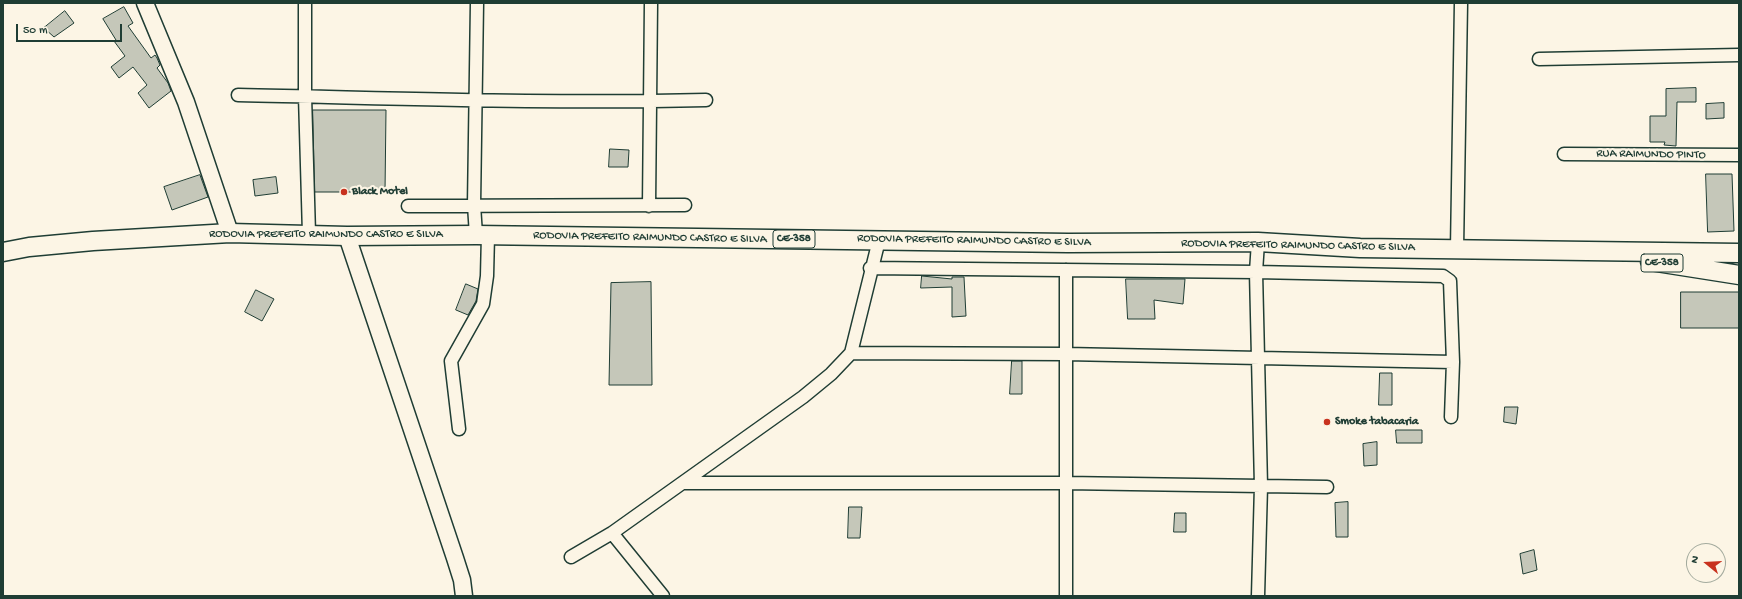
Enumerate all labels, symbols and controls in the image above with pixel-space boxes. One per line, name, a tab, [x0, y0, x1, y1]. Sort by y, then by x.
scale bar	[18, 16, 124, 42]
text: 50 m	[23, 24, 48, 38]
street label: RUA RAIMUNDO PINTO	[1596, 147, 1706, 163]
place label: Black Motel	[352, 185, 408, 199]
marker: Black Motel	[339, 187, 349, 197]
street label: RODOVIA PREFEITO RAIMUNDO CASTRO E SILVA	[209, 228, 443, 242]
street label: RODOVIA PREFEITO RAIMUNDO CASTRO E SILVA	[533, 229, 767, 247]
road number: CE-358	[773, 230, 815, 248]
street label: RODOVIA PREFEITO RAIMUNDO CASTRO E SILVA	[857, 232, 1091, 250]
street label: RODOVIA PREFEITO RAIMUNDO CASTRO E SILVA	[1181, 237, 1415, 255]
road number: CE-358	[1641, 254, 1683, 272]
place label: Smoke tabacaria	[1335, 415, 1419, 429]
marker: Smoke tabacaria	[1322, 417, 1332, 427]
north arrow	[1686, 543, 1726, 583]
text: N	[1689, 554, 1702, 565]

